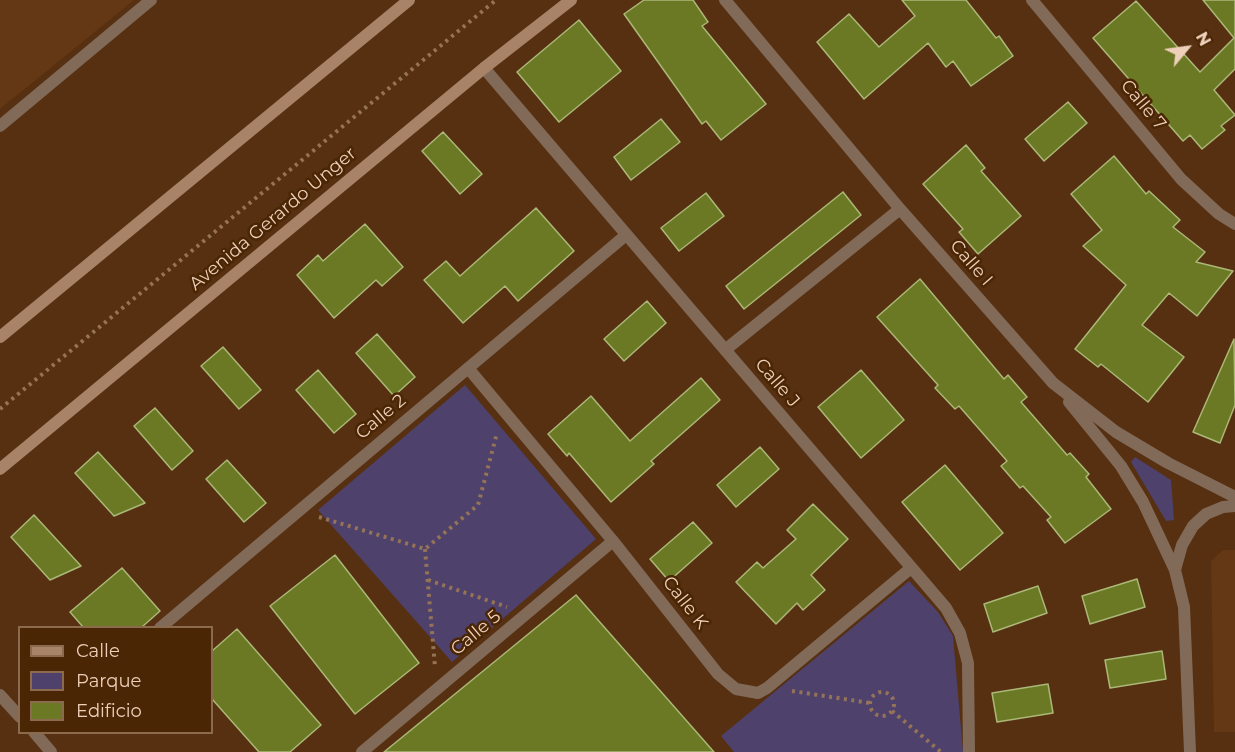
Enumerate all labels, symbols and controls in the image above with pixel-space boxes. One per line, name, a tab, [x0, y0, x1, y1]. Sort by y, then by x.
north arrow	[1157, 18, 1217, 78]
text: N	[1192, 29, 1215, 49]
street label: Calle 7	[1116, 75, 1170, 135]
street label: Avenida Gerardo Unger	[185, 143, 361, 295]
street label: Calle I	[945, 236, 997, 290]
street label: Calle J	[750, 354, 804, 412]
street label: Calle 2	[352, 390, 410, 444]
street label: Calle K	[658, 572, 712, 634]
street label: Calle 5	[447, 606, 505, 660]
legend	[18, 626, 213, 734]
text: Calle	[76, 640, 120, 662]
text: Parque	[76, 670, 141, 692]
text: Edificio	[76, 700, 142, 722]

